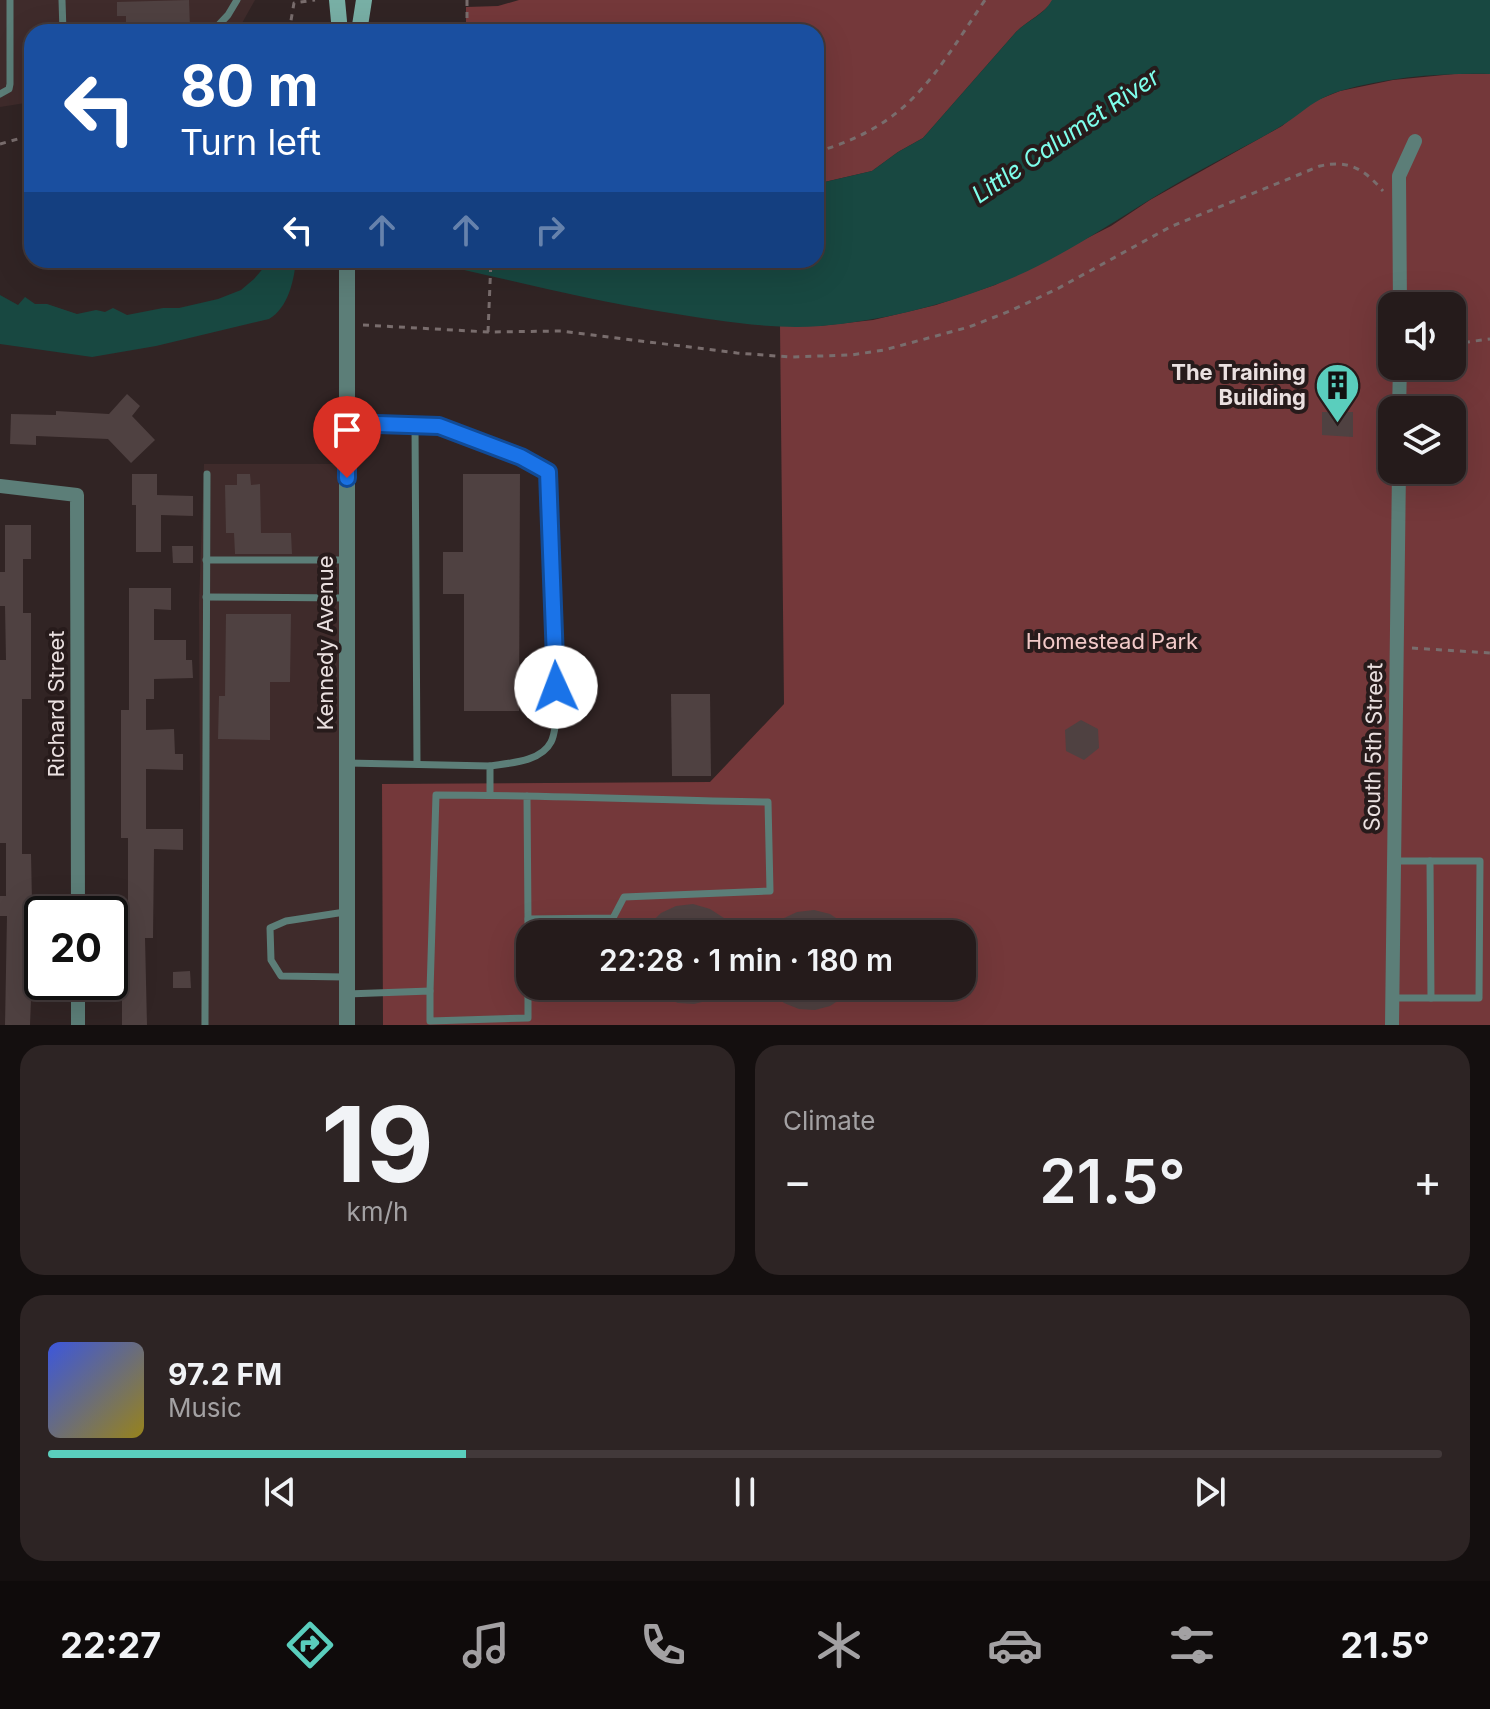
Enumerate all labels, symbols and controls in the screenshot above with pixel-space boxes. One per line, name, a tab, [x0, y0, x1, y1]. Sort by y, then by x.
text: 80 m	[180, 52, 319, 120]
icon: left	[48, 56, 152, 160]
water label: Little Calumet River	[966, 62, 1166, 209]
text: Turn left	[180, 120, 321, 164]
icon: left	[276, 208, 320, 252]
icon: ahead	[360, 208, 404, 252]
icon: ahead	[444, 208, 488, 252]
icon: right	[528, 208, 572, 252]
map controls	[1378, 292, 1466, 484]
button: sound	[1378, 292, 1466, 380]
place label: The Training Building	[1171, 359, 1306, 410]
building icon: The Training Building	[1313, 361, 1361, 424]
pin	[313, 396, 381, 478]
button: layers	[1378, 396, 1466, 484]
icon: arrive	[325, 408, 369, 452]
street label: Kennedy Avenue	[312, 556, 338, 730]
park label: Homestead Park	[1026, 628, 1198, 654]
street label: Richard Street	[43, 630, 69, 778]
position arrow	[514, 645, 598, 729]
street label: South 5th Street	[1359, 663, 1387, 831]
speed limit sign: 20	[24, 896, 128, 1000]
text: 22:28 · 1 min · 180 m	[599, 942, 893, 978]
text: 19	[321, 1081, 434, 1207]
text: Climate	[783, 1105, 875, 1136]
text: 21.5°	[1039, 1145, 1186, 1217]
text: −	[783, 1154, 812, 1208]
text: +	[1413, 1154, 1442, 1208]
text: km/h	[347, 1196, 408, 1227]
text: 97.2 FM	[168, 1356, 282, 1392]
text: Music	[168, 1392, 242, 1423]
icon: previous	[258, 1470, 302, 1514]
icon: pause	[723, 1470, 767, 1514]
icon: next	[1188, 1470, 1232, 1514]
icon: directions	[282, 1617, 338, 1673]
icon: music	[458, 1617, 514, 1673]
icon: phone	[635, 1617, 691, 1673]
icon: climate	[811, 1617, 867, 1673]
icon: car	[987, 1617, 1043, 1673]
icon: filters	[1164, 1617, 1220, 1673]
text: 22:27	[60, 1623, 161, 1667]
text: 21.5°	[1340, 1623, 1430, 1667]

